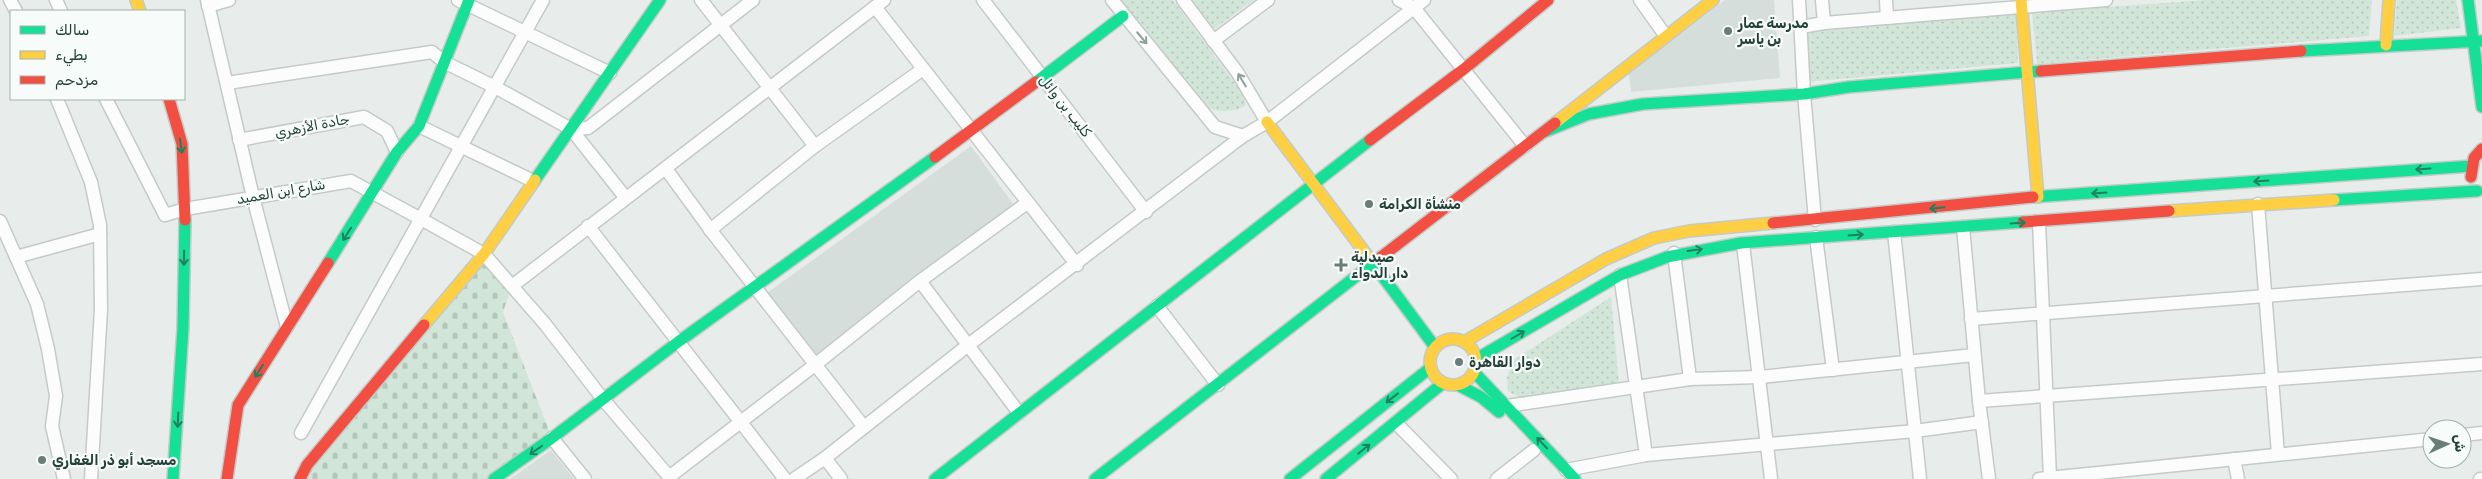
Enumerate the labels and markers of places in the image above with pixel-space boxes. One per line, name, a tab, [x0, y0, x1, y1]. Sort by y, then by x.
place label: مدرسة عمار بن ياسر	[1737, 15, 1809, 48]
marker: مدرسة عمار بن ياسر	[1722, 25, 1734, 37]
place label: منشأة الكرامة	[1379, 196, 1461, 213]
marker: منشأة الكرامة	[1363, 198, 1375, 210]
place label: صيدلية دار الدواء	[1351, 249, 1408, 282]
marker: صيدلية دار الدواء	[1335, 259, 1347, 271]
place label: دوار القاهرة	[1469, 354, 1541, 371]
marker: دوار القاهرة	[1453, 356, 1465, 368]
place label: مسجد أبو ذر الغفاري	[52, 452, 176, 470]
marker: مسجد أبو ذر الغفاري	[36, 454, 48, 466]

